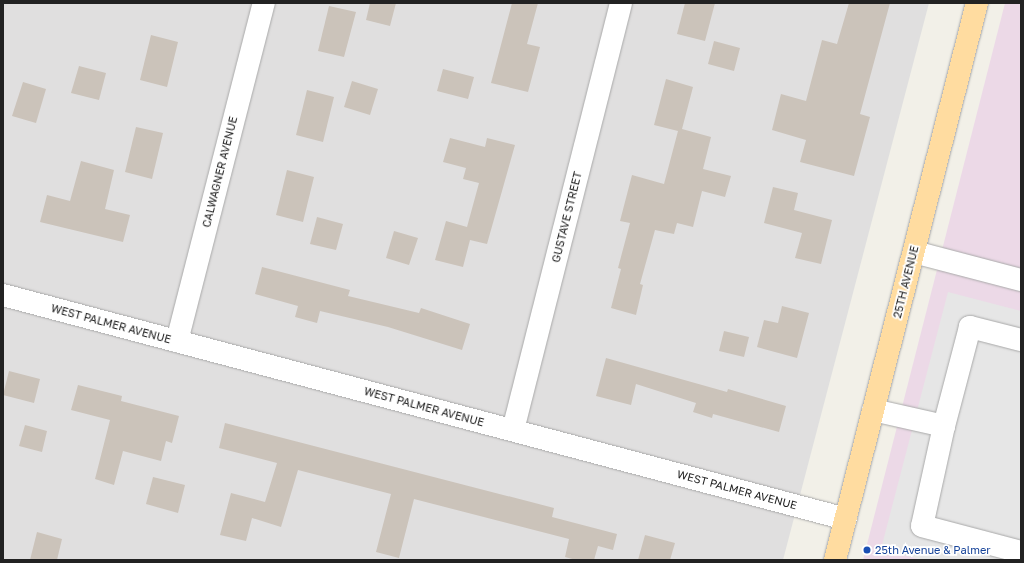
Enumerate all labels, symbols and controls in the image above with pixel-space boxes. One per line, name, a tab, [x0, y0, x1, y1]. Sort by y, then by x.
street label: CALWAGNER AVENUE	[200, 115, 240, 229]
street label: GUSTAVE STREET	[549, 170, 585, 264]
street label: 25TH AVENUE	[891, 244, 921, 320]
street label: WEST PALMER AVENUE	[50, 302, 172, 346]
street label: WEST PALMER AVENUE	[363, 385, 485, 429]
street label: WEST PALMER AVENUE	[676, 468, 798, 512]
place label: 25th Avenue & Palmer	[875, 543, 991, 557]
marker: 25th Avenue & Palmer	[862, 545, 872, 555]

